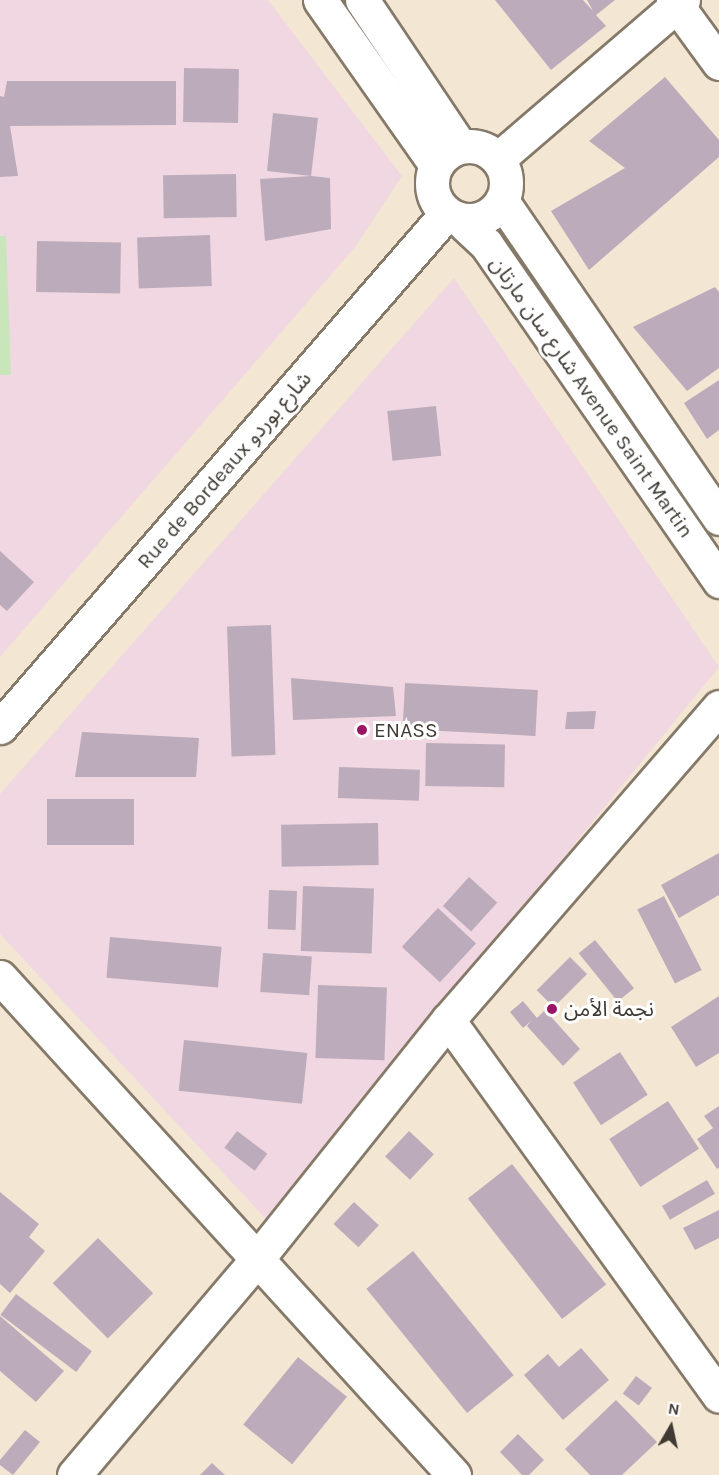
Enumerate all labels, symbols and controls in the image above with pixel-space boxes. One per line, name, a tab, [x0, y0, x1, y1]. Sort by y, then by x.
street label: شارع سان مارتان Avenue Saint Martin	[485, 251, 699, 543]
street label: Rue de Bordeaux شارع بوردو	[132, 366, 316, 574]
place label: ENASS	[374, 717, 438, 743]
marker: ENASS	[355, 723, 369, 737]
place label: نجمة الأمن	[564, 996, 654, 1022]
marker: نجمة الأمن	[545, 1002, 559, 1016]
north arrow	[641, 1397, 701, 1457]
text: N	[667, 1398, 681, 1419]

